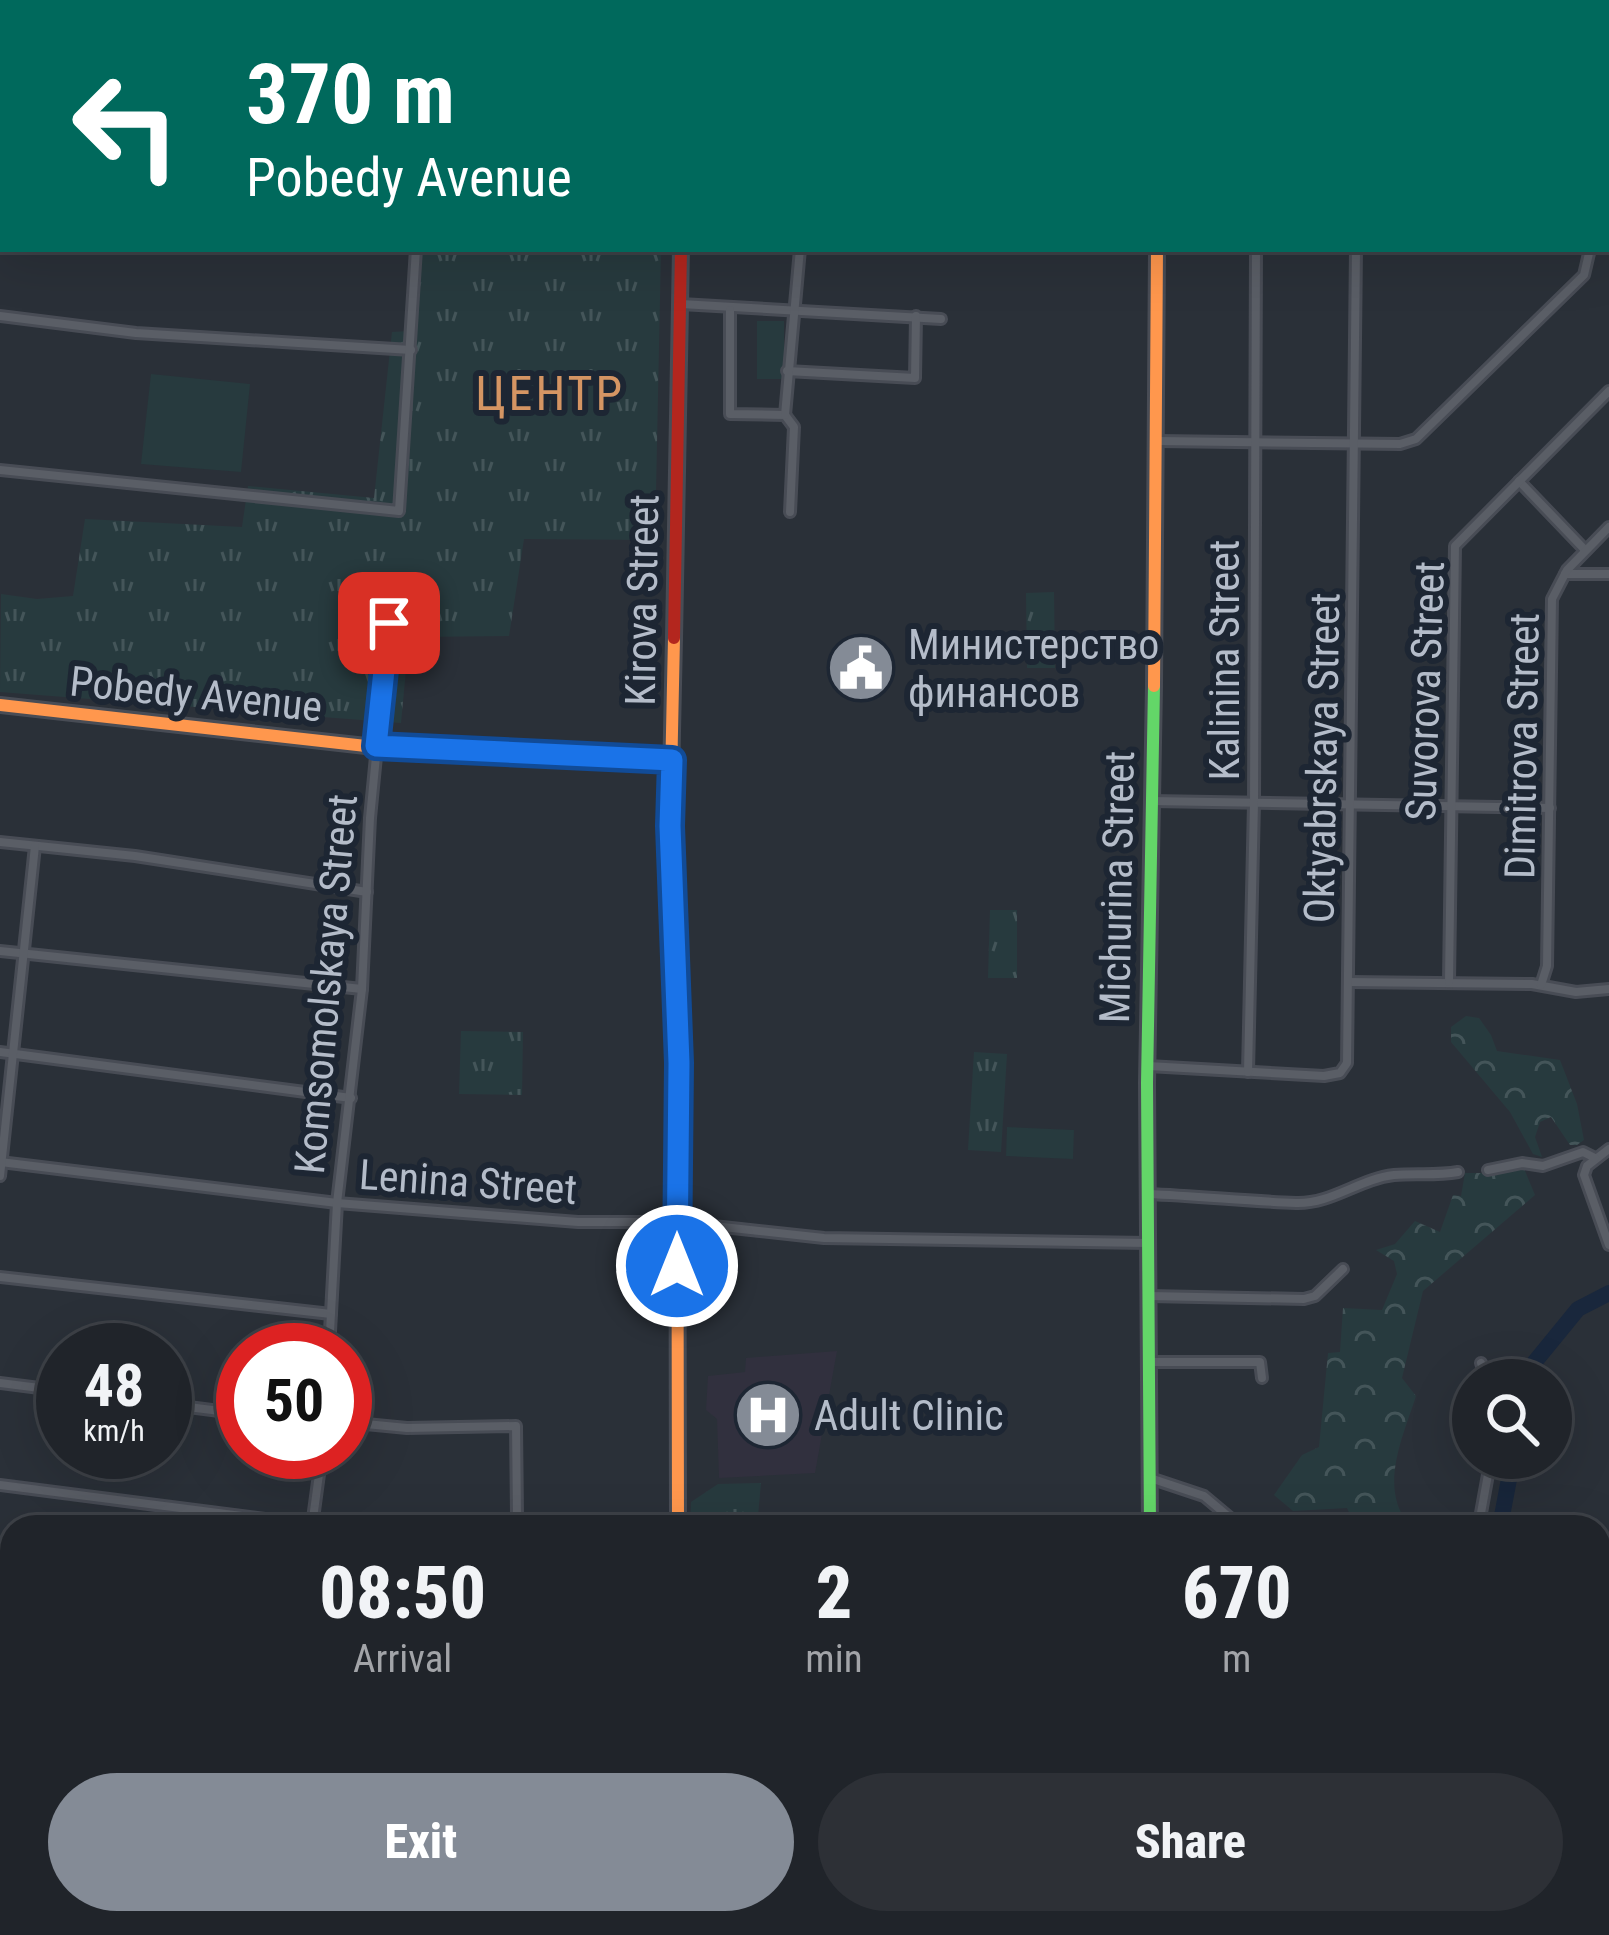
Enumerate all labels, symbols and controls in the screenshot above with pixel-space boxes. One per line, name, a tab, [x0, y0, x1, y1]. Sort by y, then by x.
text: 370 m	[246, 45, 455, 144]
icon: left	[48, 48, 204, 204]
text: Pobedy Avenue	[246, 146, 572, 209]
district label: ЦЕНТР	[475, 365, 625, 422]
street label: Kirova Street	[616, 494, 668, 706]
street label: Kalinina Street	[1200, 540, 1249, 780]
street label: Suvorova Street	[1396, 560, 1454, 822]
pin	[338, 572, 440, 674]
icon: arrive	[356, 590, 422, 656]
street label: Oktyabrskaya Street	[1295, 592, 1349, 924]
street label: Dimitrova Street	[1495, 612, 1549, 880]
place label: Министерство финансов	[908, 620, 1159, 717]
public building icon: Министерство финансов	[826, 633, 896, 703]
street label: Pobedy Avenue	[67, 656, 325, 732]
street label: Michurina Street	[1090, 750, 1144, 1024]
street label: Komsomolskaya Street	[285, 792, 367, 1176]
street label: Lenina Street	[357, 1150, 579, 1214]
position arrow	[614, 1203, 740, 1329]
speed limit sign: 50	[216, 1323, 372, 1479]
text: 48	[84, 1350, 144, 1421]
map controls	[1452, 1359, 1572, 1479]
button: search	[1452, 1359, 1572, 1479]
hospital icon: Adult Clinic	[733, 1380, 803, 1450]
place label: Adult Clinic	[814, 1391, 1004, 1440]
text: km/h	[83, 1413, 145, 1448]
text: 08:50	[319, 1551, 486, 1636]
text: 2	[816, 1551, 852, 1636]
text: 670	[1182, 1551, 1292, 1636]
text: Arrival	[353, 1636, 452, 1682]
text: min	[805, 1636, 863, 1682]
text: m	[1222, 1636, 1251, 1682]
button: Exit	[48, 1773, 794, 1911]
button: Share	[818, 1773, 1563, 1911]

